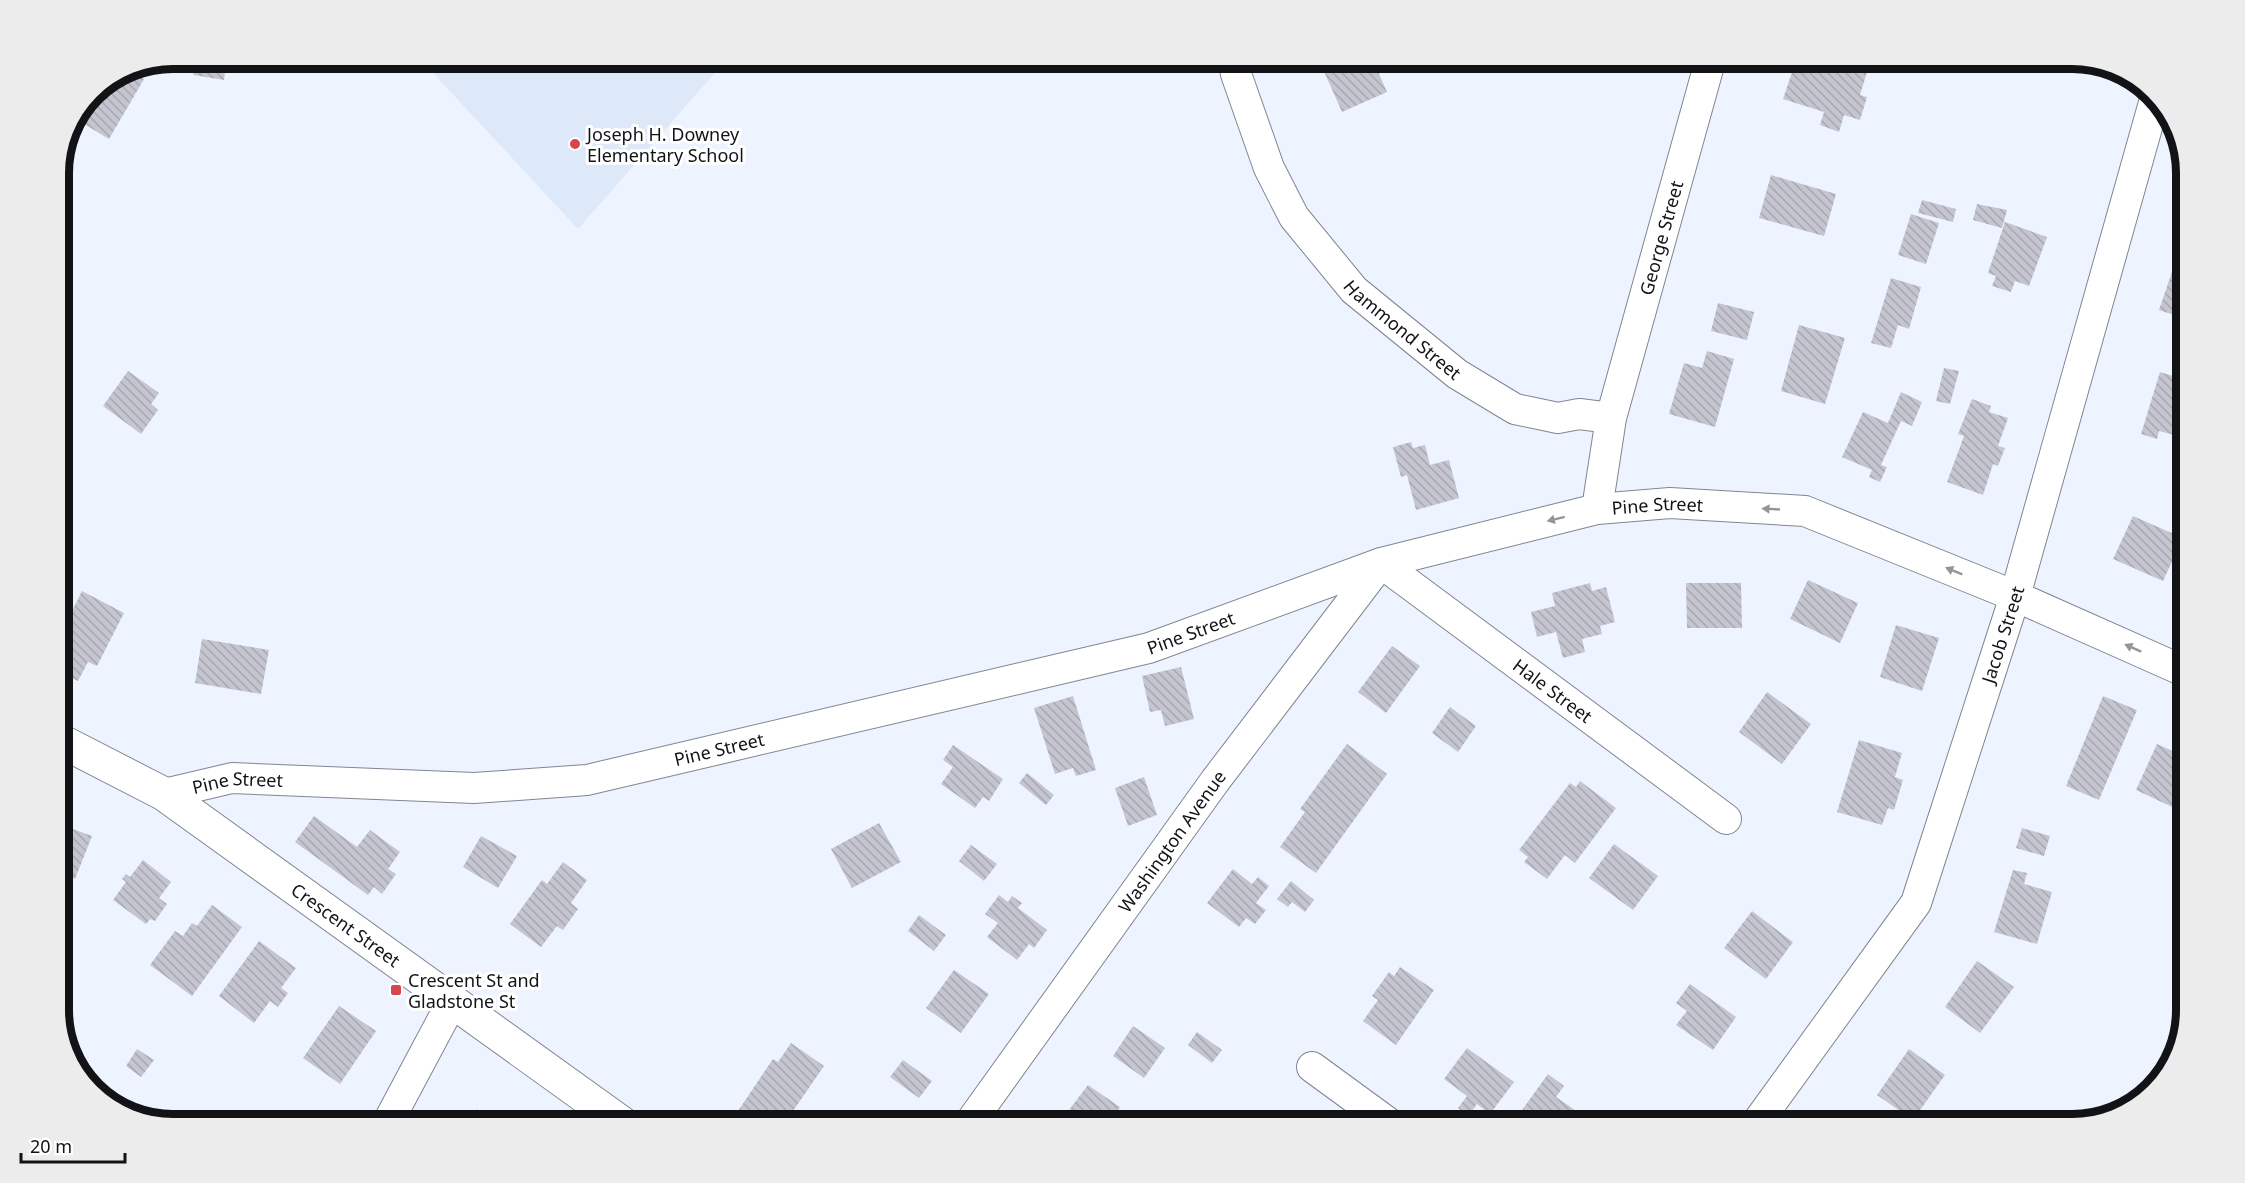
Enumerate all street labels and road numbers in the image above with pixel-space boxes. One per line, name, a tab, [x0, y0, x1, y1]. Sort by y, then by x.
street label: George Street	[1634, 178, 1688, 298]
street label: Hammond Street	[1338, 275, 1467, 385]
street label: Pine Street	[1611, 491, 1704, 520]
street label: Jacob Street	[1975, 583, 2029, 688]
street label: Pine Street	[1143, 606, 1238, 660]
street label: Hale Street	[1508, 653, 1598, 728]
street label: Pine Street	[672, 727, 767, 771]
street label: Washington Avenue	[1113, 765, 1231, 917]
street label: Pine Street	[190, 766, 284, 799]
street label: Crescent Street	[287, 877, 405, 972]

